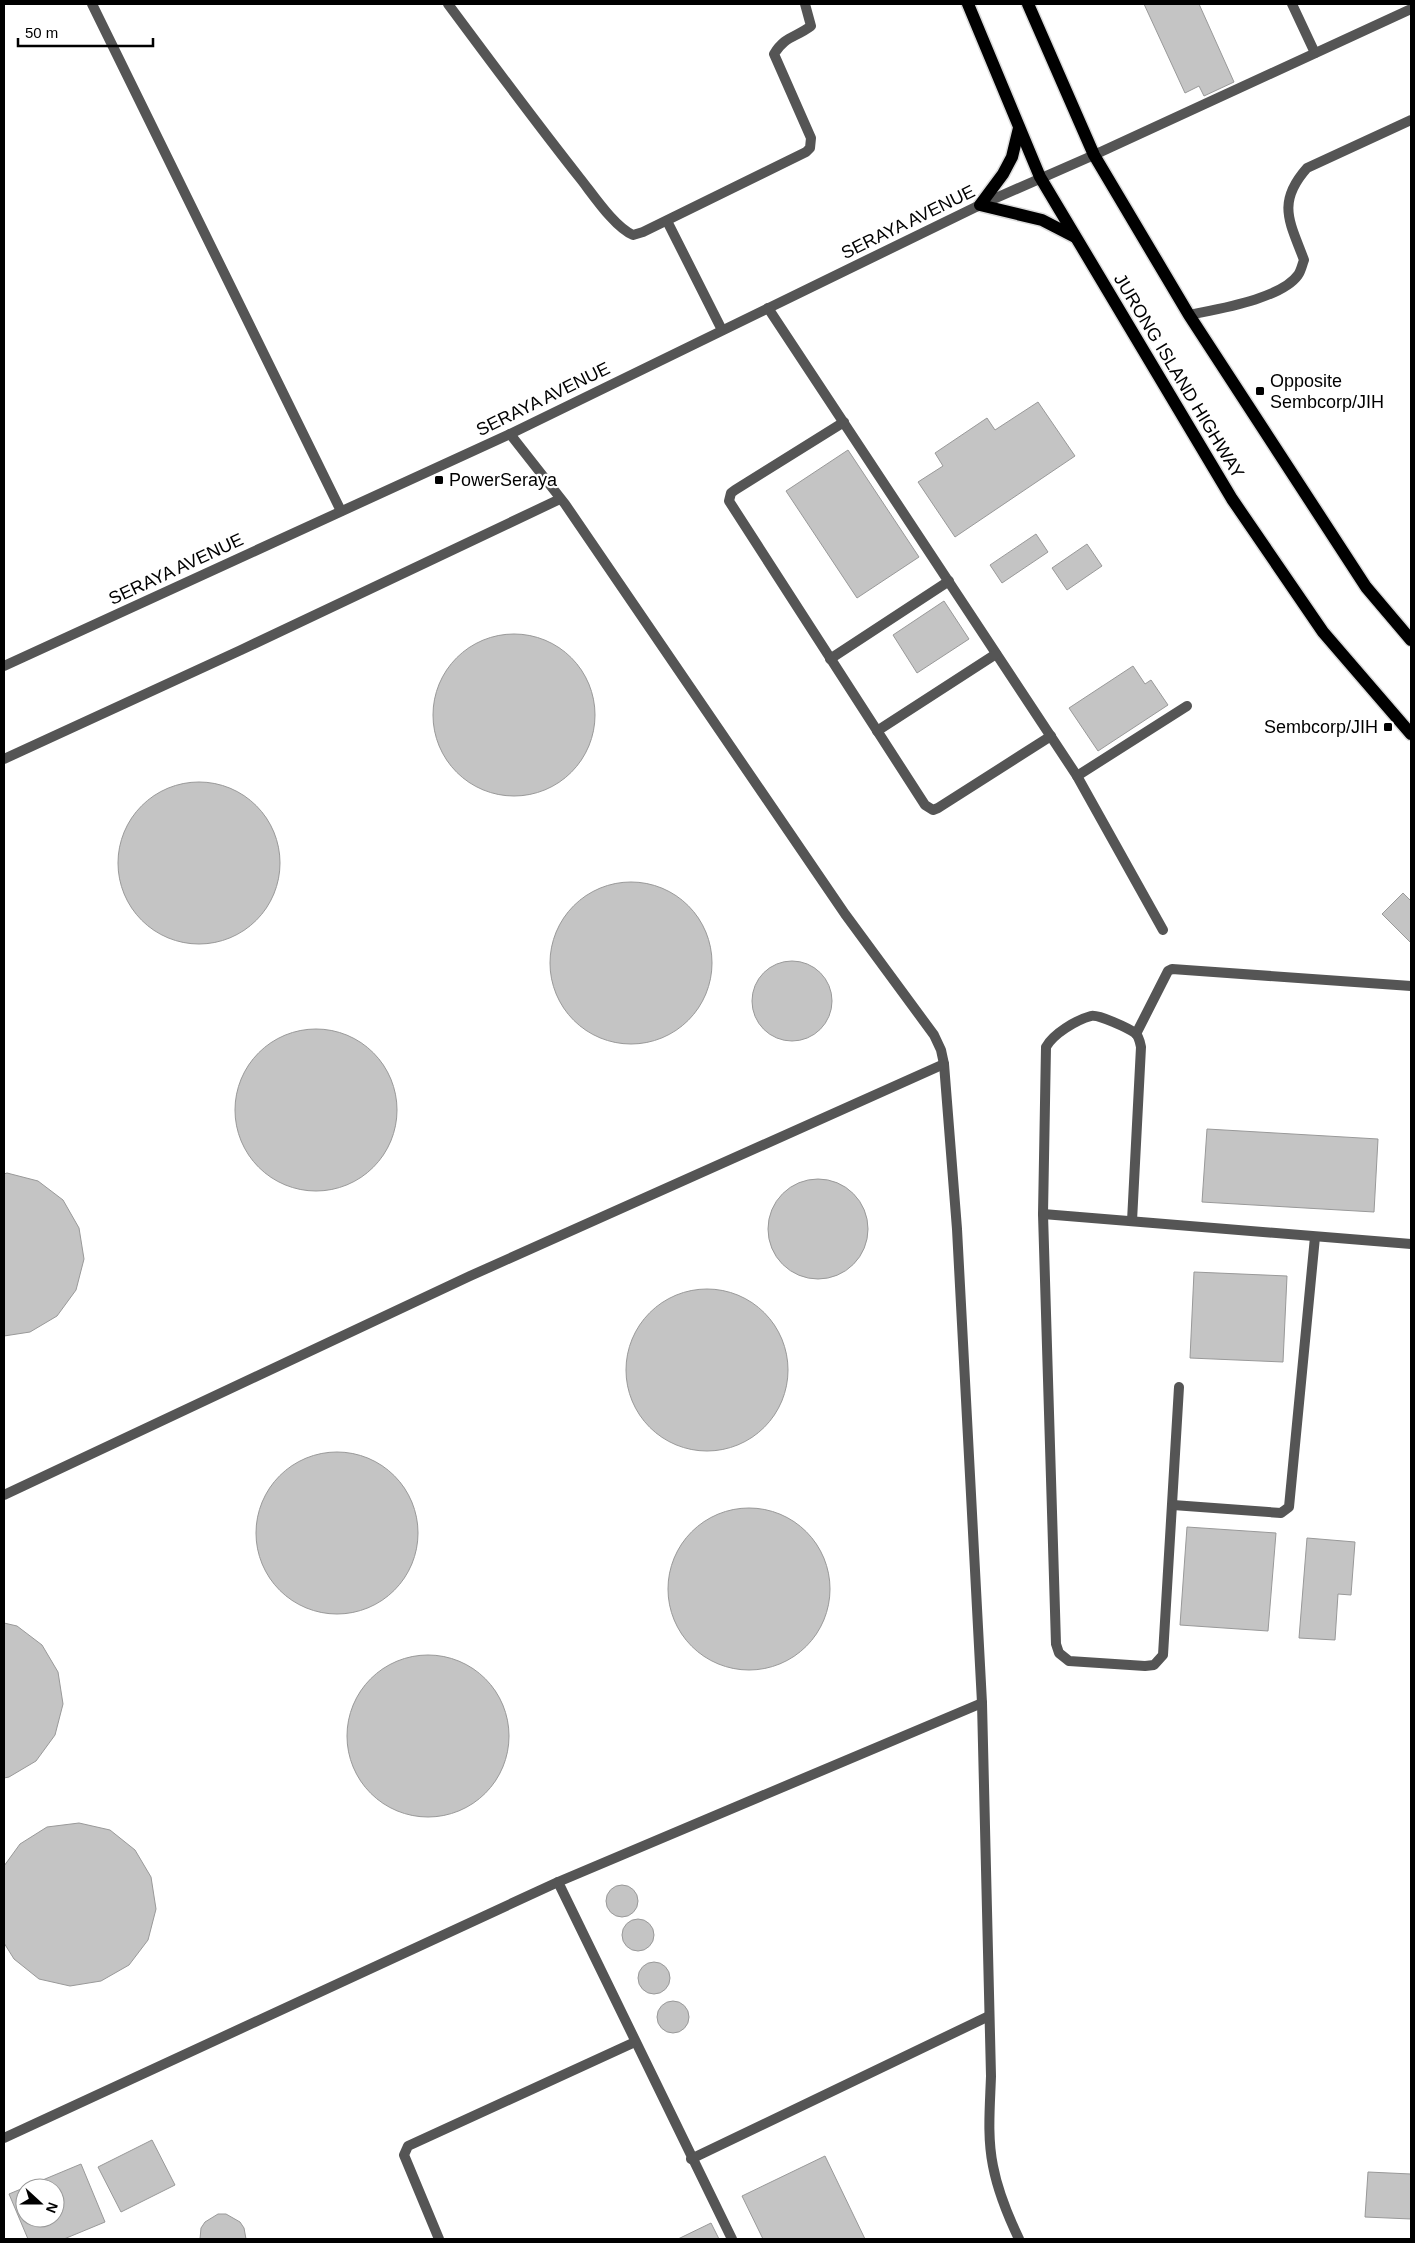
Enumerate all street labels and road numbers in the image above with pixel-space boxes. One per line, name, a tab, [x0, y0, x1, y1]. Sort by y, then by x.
street label: SERAYA AVENUE	[838, 181, 978, 263]
street label: JURONG ISLAND HIGHWAY	[1110, 270, 1248, 482]
street label: SERAYA AVENUE	[473, 358, 613, 440]
street label: SERAYA AVENUE	[106, 529, 246, 609]

